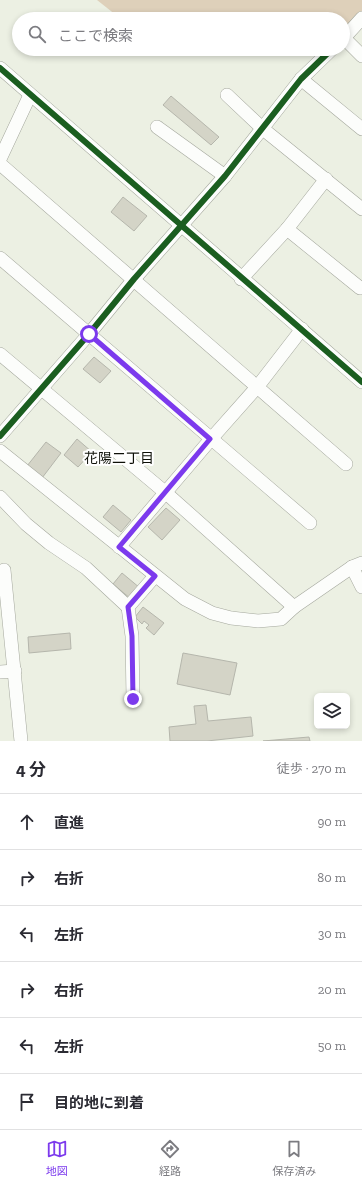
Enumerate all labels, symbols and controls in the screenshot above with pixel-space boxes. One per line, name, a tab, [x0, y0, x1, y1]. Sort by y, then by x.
search box	[12, 12, 350, 56]
icon: search	[26, 23, 48, 45]
text: ここで検索	[58, 27, 133, 45]
route start	[80, 325, 98, 343]
district label: 花陽二丁目	[84, 450, 154, 467]
route end	[124, 690, 142, 708]
map controls	[314, 693, 350, 729]
button: layers	[314, 693, 350, 729]
text: 4 分	[16, 759, 46, 779]
text: 徒歩 · 270 m	[277, 761, 346, 776]
icon: ahead	[16, 811, 38, 833]
text: 直進	[54, 814, 84, 832]
text: 90 m	[317, 814, 346, 829]
icon: right	[16, 867, 38, 889]
text: 右折	[54, 870, 84, 888]
text: 80 m	[317, 870, 346, 885]
icon: left	[16, 923, 38, 945]
text: 左折	[54, 926, 84, 944]
text: 30 m	[318, 926, 346, 941]
icon: right	[16, 979, 38, 1001]
text: 右折	[54, 982, 84, 1000]
text: 20 m	[318, 982, 346, 997]
icon: left	[16, 1035, 38, 1057]
text: 左折	[54, 1038, 84, 1056]
text: 50 m	[318, 1038, 346, 1053]
icon: arrive	[16, 1091, 38, 1113]
text: 目的地に到着	[54, 1094, 144, 1112]
tab: 地図	[46, 1138, 68, 1178]
tab: 経路	[159, 1138, 181, 1178]
tab: 保存済み	[272, 1138, 316, 1178]

